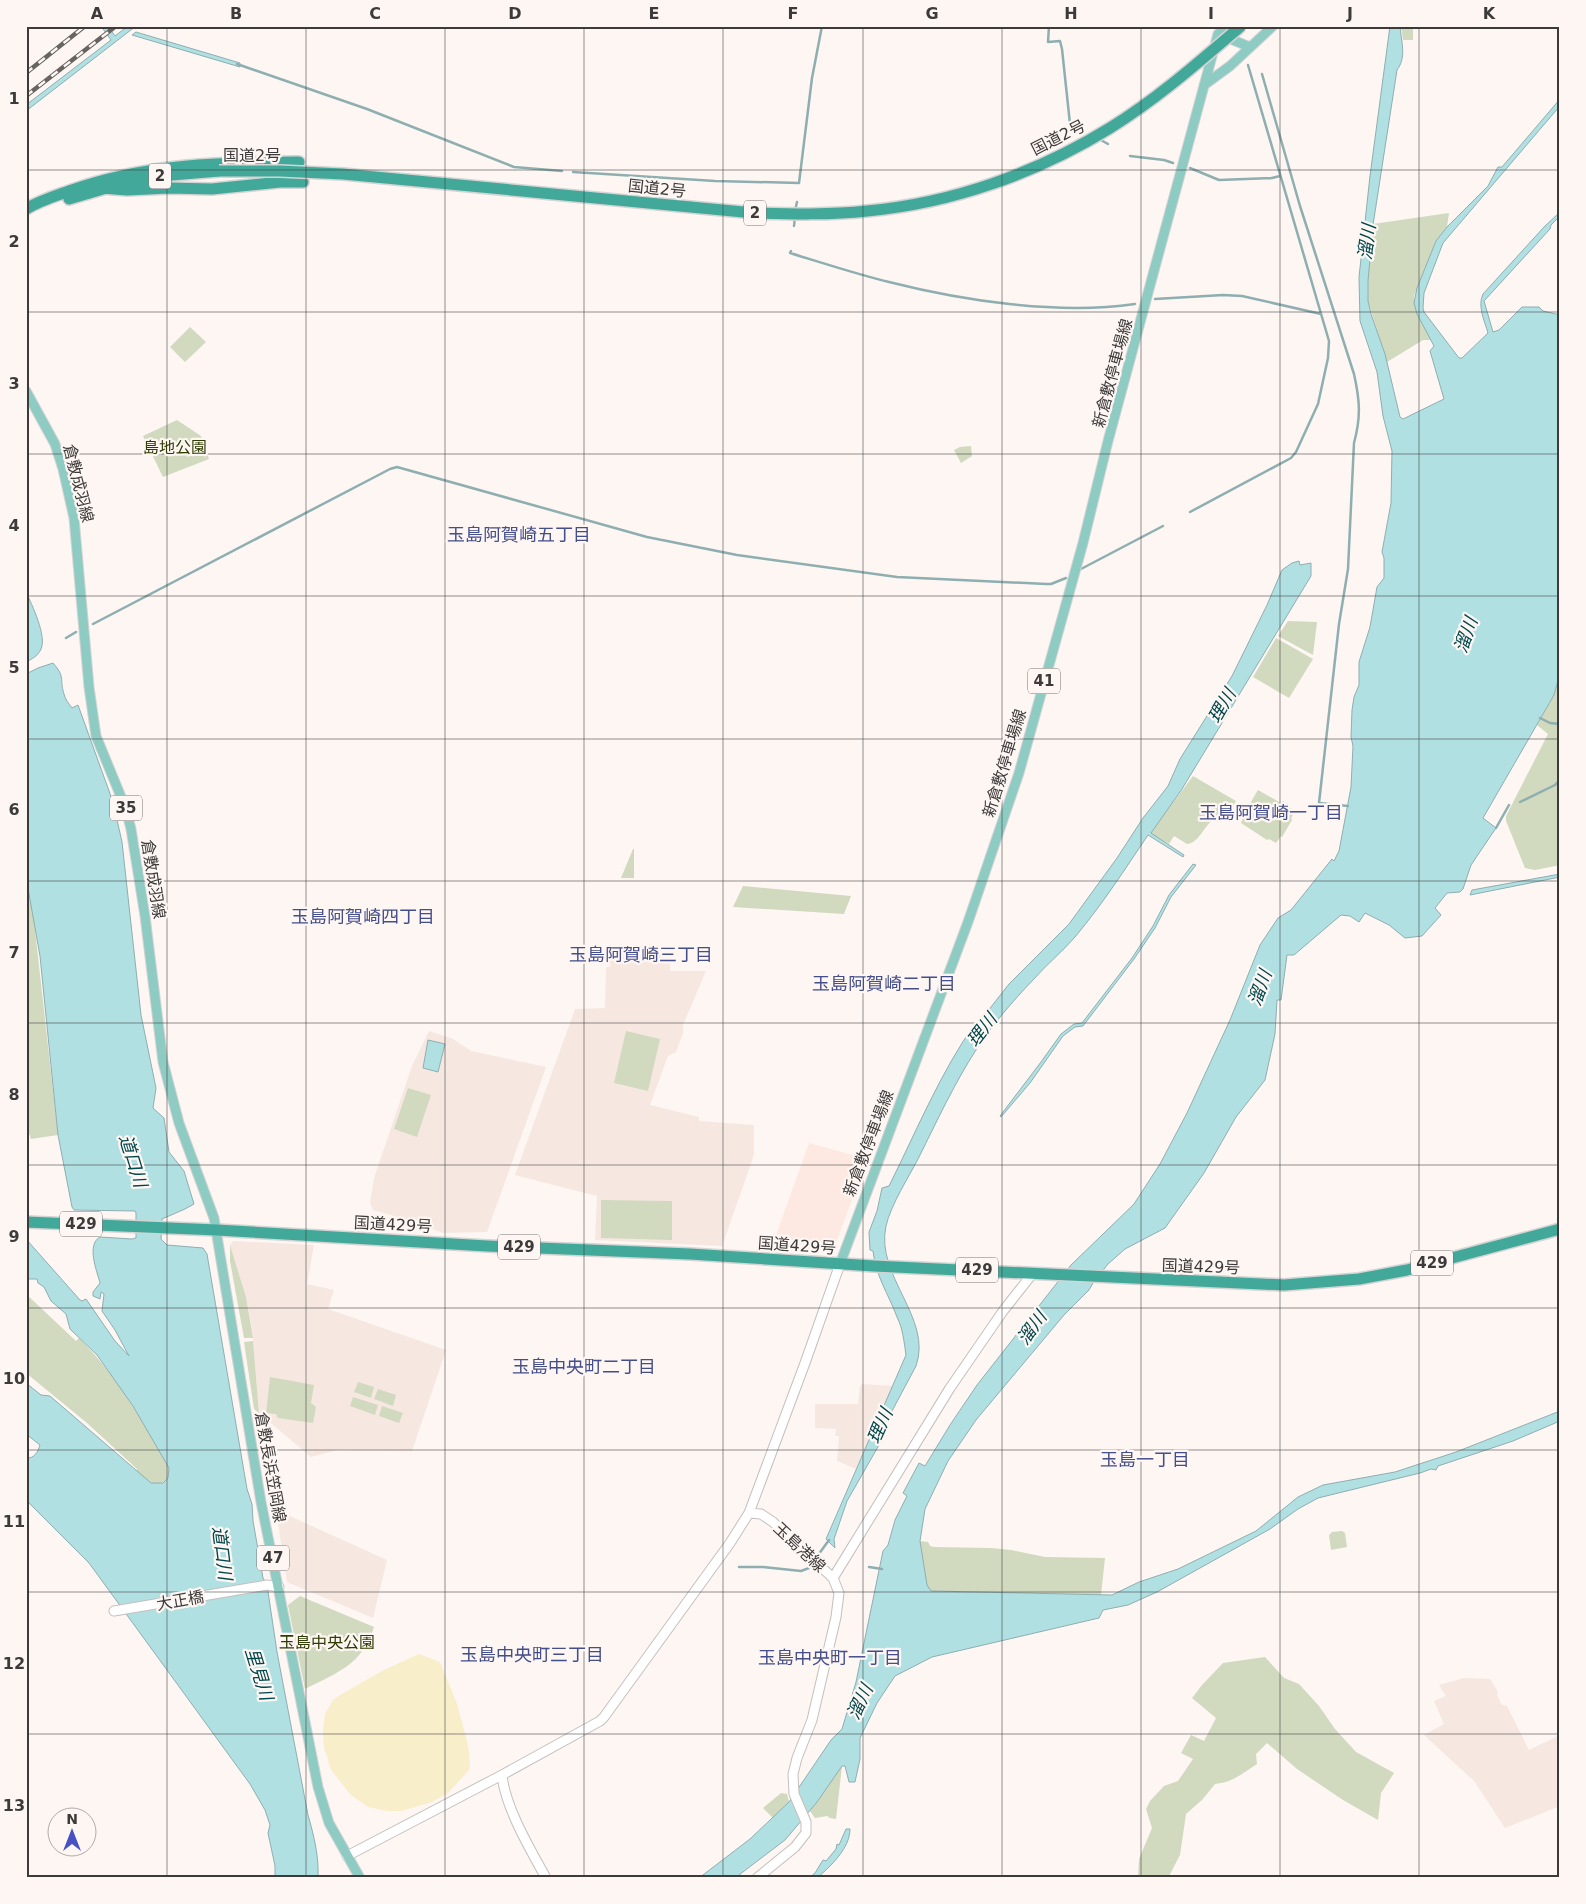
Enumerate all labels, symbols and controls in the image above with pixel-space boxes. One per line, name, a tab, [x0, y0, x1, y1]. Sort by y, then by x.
text: A	[91, 4, 104, 23]
text: B	[230, 4, 242, 23]
text: C	[369, 4, 381, 23]
text: D	[508, 4, 522, 23]
text: E	[649, 4, 659, 23]
text: F	[788, 4, 798, 23]
text: G	[925, 4, 939, 23]
text: H	[1064, 4, 1078, 23]
text: I	[1208, 4, 1214, 23]
text: J	[1346, 4, 1353, 23]
text: K	[1483, 4, 1496, 23]
text: 1	[8, 89, 20, 108]
street label: 国道2号	[1028, 116, 1088, 159]
street label: 国道2号	[223, 146, 281, 165]
road number: 2	[149, 164, 171, 188]
street label: 国道2号	[627, 176, 687, 201]
road number: 2	[744, 200, 766, 226]
water label: 溜川	[1354, 221, 1379, 261]
text: 2	[8, 232, 20, 251]
street label: 新倉敷停車場線	[1089, 317, 1136, 430]
text: 3	[8, 374, 20, 393]
park label: 島地公園	[143, 438, 207, 457]
street label: 倉敷成羽線	[60, 442, 97, 524]
text: 4	[8, 516, 20, 535]
district label: 玉島阿賀崎五丁目	[447, 524, 591, 545]
water label: 溜川	[1450, 613, 1482, 655]
text: 5	[8, 658, 20, 677]
road number: 41	[1028, 668, 1060, 694]
water label: 理川	[1203, 683, 1241, 727]
street label: 新倉敷停車場線	[979, 707, 1030, 819]
road number: 35	[110, 796, 142, 820]
text: 6	[8, 800, 20, 819]
district label: 玉島阿賀崎一丁目	[1199, 802, 1343, 823]
street label: 倉敷成羽線	[138, 838, 169, 920]
district label: 玉島阿賀崎四丁目	[291, 906, 435, 927]
text: 7	[8, 943, 20, 962]
district label: 玉島阿賀崎三丁目	[569, 944, 713, 965]
water label: 溜川	[1244, 965, 1276, 1008]
district label: 玉島阿賀崎二丁目	[812, 973, 956, 994]
water label: 理川	[962, 1007, 1002, 1050]
text: 8	[8, 1085, 20, 1104]
street label: 新倉敷停車場線	[840, 1087, 897, 1199]
water label: 道口川	[116, 1132, 152, 1192]
road number: 429	[60, 1212, 102, 1236]
street label: 国道429号	[353, 1213, 433, 1236]
text: 9	[8, 1227, 20, 1246]
street label: 国道429号	[757, 1233, 837, 1258]
road number: 429	[498, 1234, 540, 1260]
road number: 429	[1411, 1250, 1453, 1276]
street label: 国道429号	[1161, 1256, 1241, 1277]
road number: 429	[956, 1258, 998, 1282]
water label: 溜川	[1013, 1305, 1052, 1348]
district label: 玉島中央町二丁目	[512, 1356, 656, 1377]
text: 10	[3, 1369, 25, 1388]
water label: 理川	[863, 1403, 897, 1447]
street label: 倉敷長浜笠岡線	[251, 1410, 290, 1524]
district label: 玉島一丁目	[1100, 1449, 1190, 1470]
text: 11	[3, 1512, 25, 1531]
street label: 玉島港線	[770, 1519, 830, 1576]
water label: 道口川	[209, 1525, 236, 1583]
road number: 47	[257, 1546, 289, 1570]
street label: 大正橋	[155, 1587, 205, 1614]
park label: 玉島中央公園	[279, 1633, 375, 1652]
district label: 玉島中央町三丁目	[460, 1644, 604, 1665]
water label: 里見川	[242, 1645, 278, 1705]
district label: 玉島中央町一丁目	[758, 1647, 902, 1668]
text: 12	[3, 1654, 25, 1673]
water label: 溜川	[842, 1679, 878, 1723]
text: 13	[3, 1796, 25, 1815]
north arrow	[48, 1806, 98, 1856]
text: N	[66, 1811, 78, 1827]

